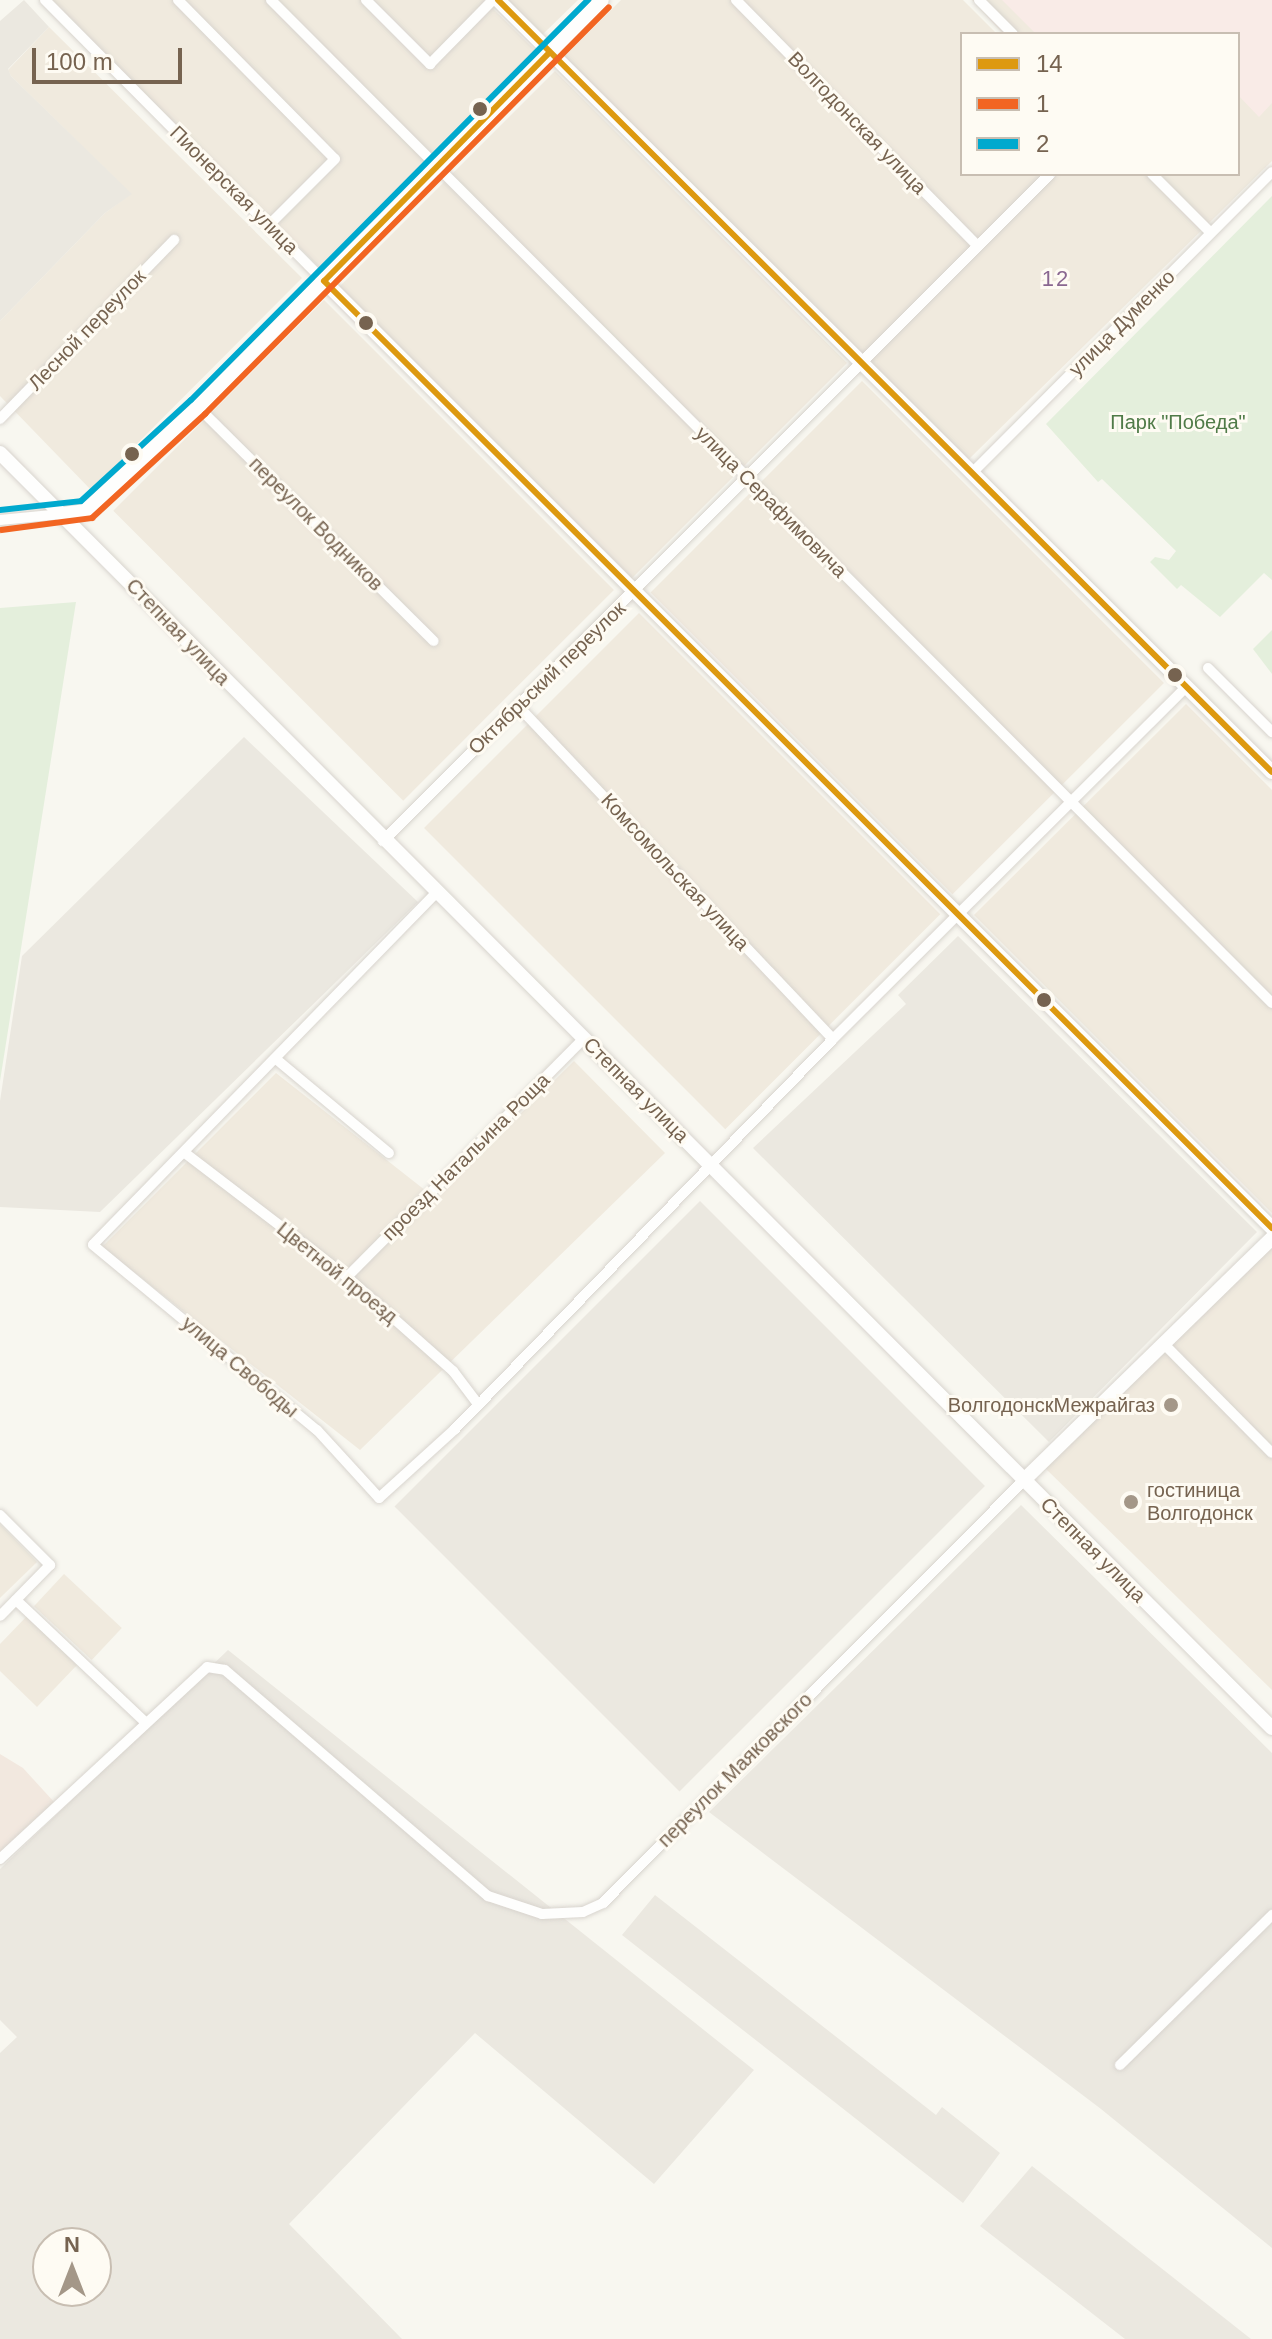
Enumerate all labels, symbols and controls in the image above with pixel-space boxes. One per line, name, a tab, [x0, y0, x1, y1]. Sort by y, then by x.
scale bar	[36, 32, 186, 82]
legend	[960, 32, 1240, 176]
street label: Волгодонская улица	[783, 47, 931, 199]
text: 100 m	[46, 48, 113, 75]
text: 14	[1036, 50, 1063, 77]
text: 1	[1036, 90, 1049, 117]
unlabelled marker	[472, 101, 488, 117]
street label: Пионерская улица	[165, 121, 303, 259]
text: 2	[1036, 130, 1049, 157]
street label: Лесной переулок	[23, 265, 151, 395]
street label: улица Думенко	[1064, 265, 1180, 381]
district label: 12	[1042, 266, 1070, 292]
unlabelled marker	[358, 315, 374, 331]
park label: Парк "Победа"	[1110, 410, 1246, 434]
street label: улица Серафимовича	[690, 421, 852, 583]
unlabelled marker	[124, 446, 140, 462]
street label: переулок Водников	[244, 452, 388, 596]
street label: Степная улица	[121, 574, 235, 690]
street label: Октябрьский переулок	[463, 597, 631, 759]
unlabelled marker	[1167, 667, 1183, 683]
street label: Комсомольская улица	[596, 788, 754, 956]
unlabelled marker	[1036, 992, 1052, 1008]
street label: Степная улица	[578, 1032, 694, 1148]
street label: проезд Натальина Роща	[377, 1068, 555, 1246]
street label: Цветной проезд	[272, 1217, 402, 1329]
street label: улица Свободы	[177, 1311, 303, 1423]
place label: ВолгодонскМежрайгаз	[948, 1393, 1155, 1417]
marker: ВолгодонскМежрайгаз	[1162, 1396, 1180, 1414]
place label: гостиница Волгодонск	[1147, 1478, 1253, 1525]
street label: Степная улица	[1035, 1492, 1151, 1608]
marker: гостиница Волгодонск	[1122, 1493, 1140, 1511]
street label: переулок Маяковского	[653, 1688, 817, 1852]
north arrow	[32, 2227, 112, 2307]
text: N	[64, 2232, 80, 2257]

